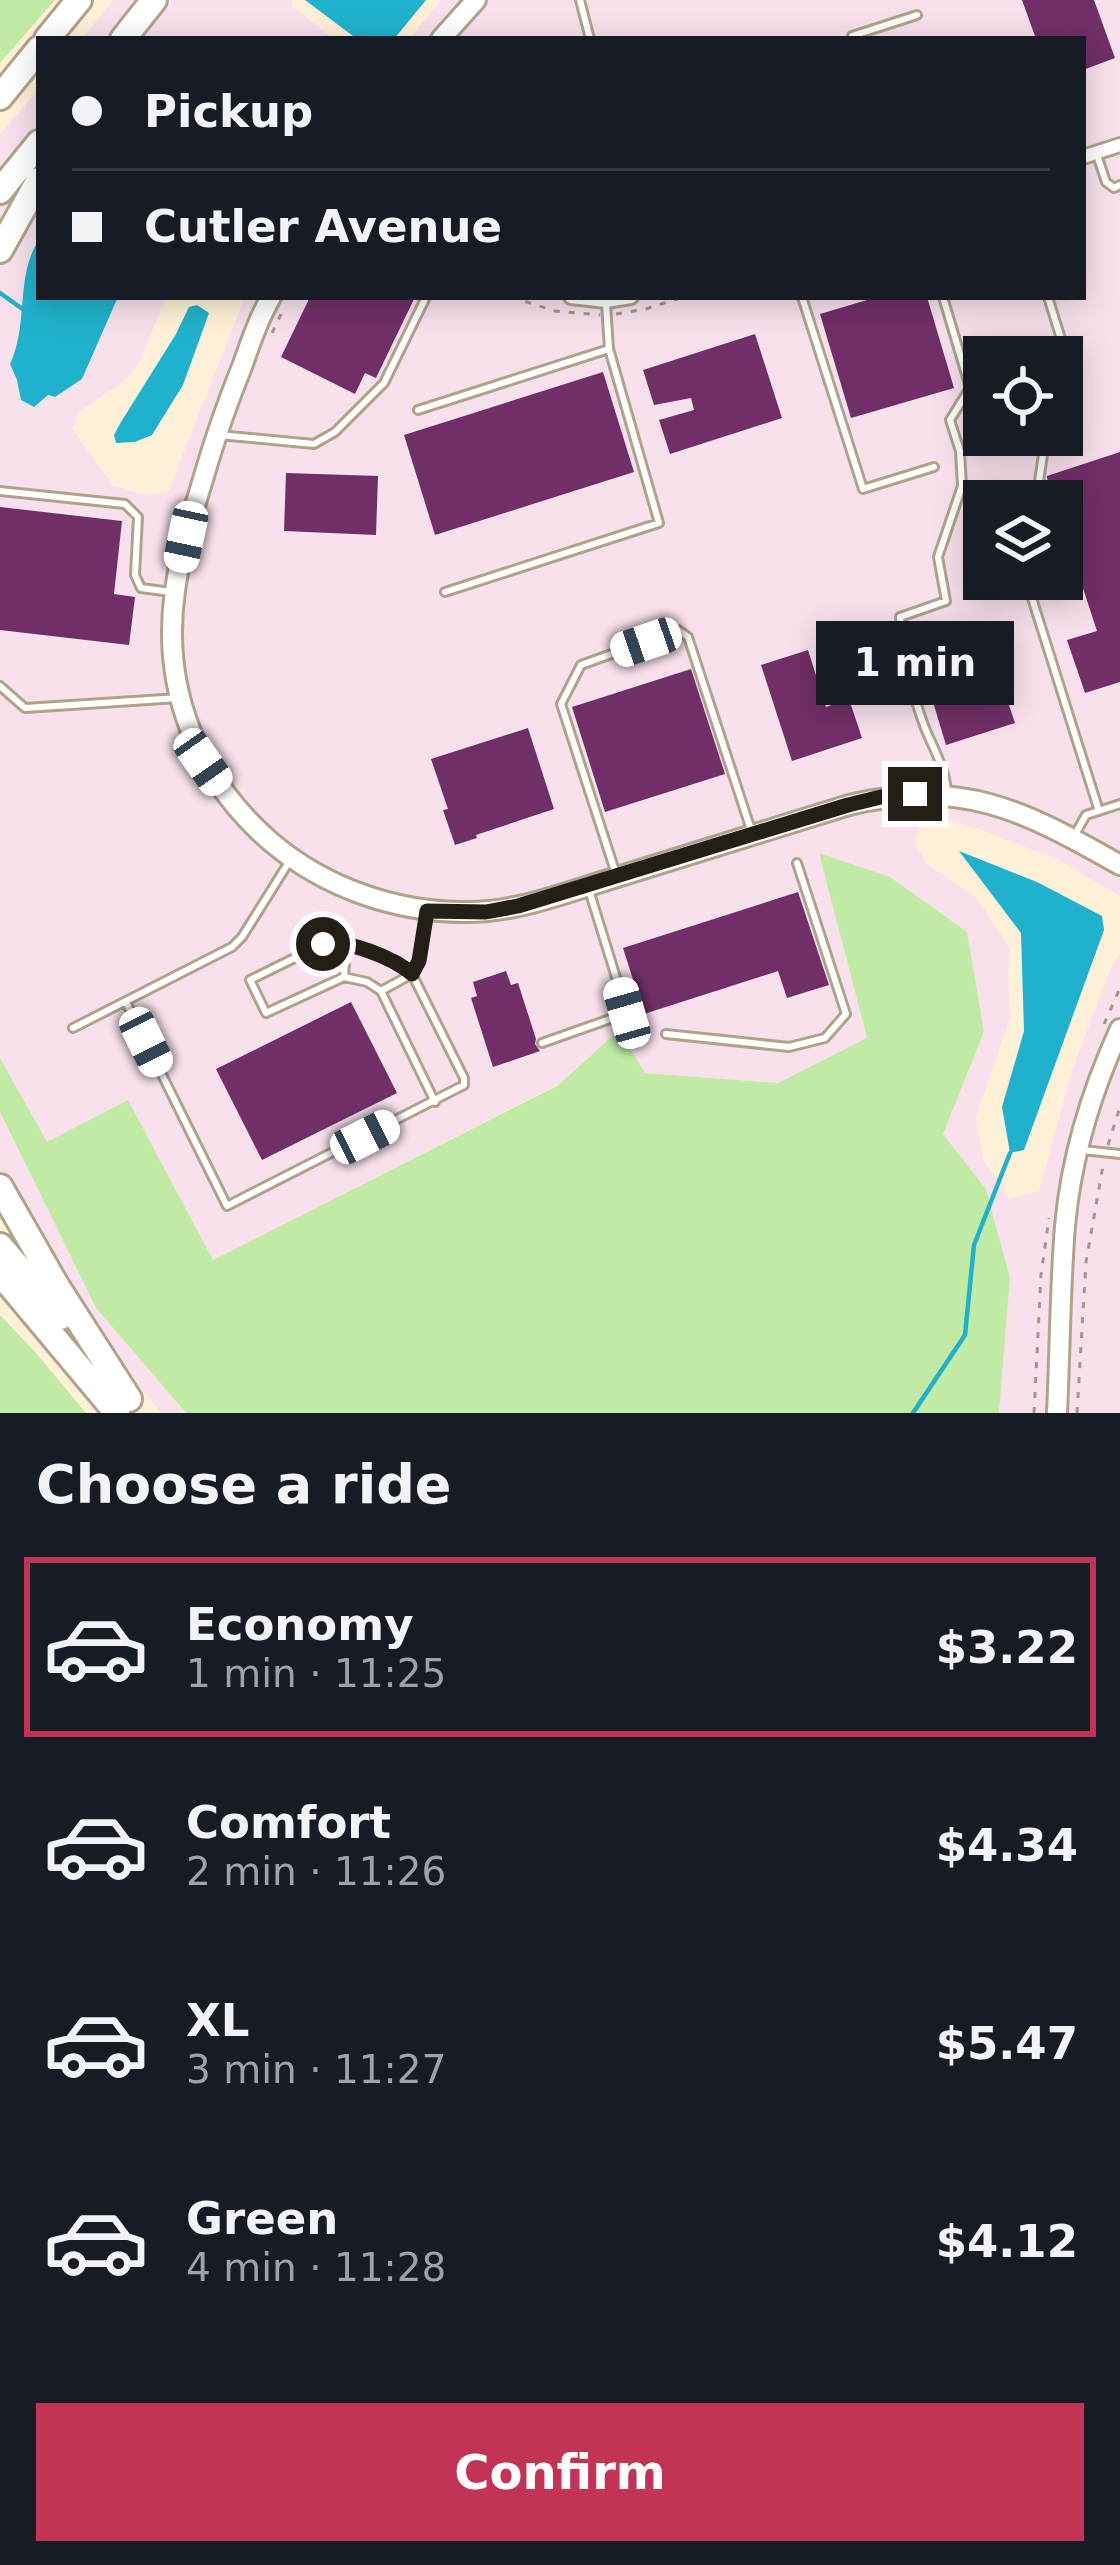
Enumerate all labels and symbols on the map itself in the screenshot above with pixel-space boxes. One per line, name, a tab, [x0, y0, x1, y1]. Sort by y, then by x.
car	[161, 498, 211, 576]
car	[606, 613, 686, 671]
callout: 1 min	[816, 620, 1014, 704]
car	[168, 722, 238, 802]
route end	[888, 767, 942, 821]
route start	[296, 917, 350, 971]
car	[600, 973, 654, 1053]
car	[114, 1002, 178, 1082]
car	[325, 1105, 405, 1169]

